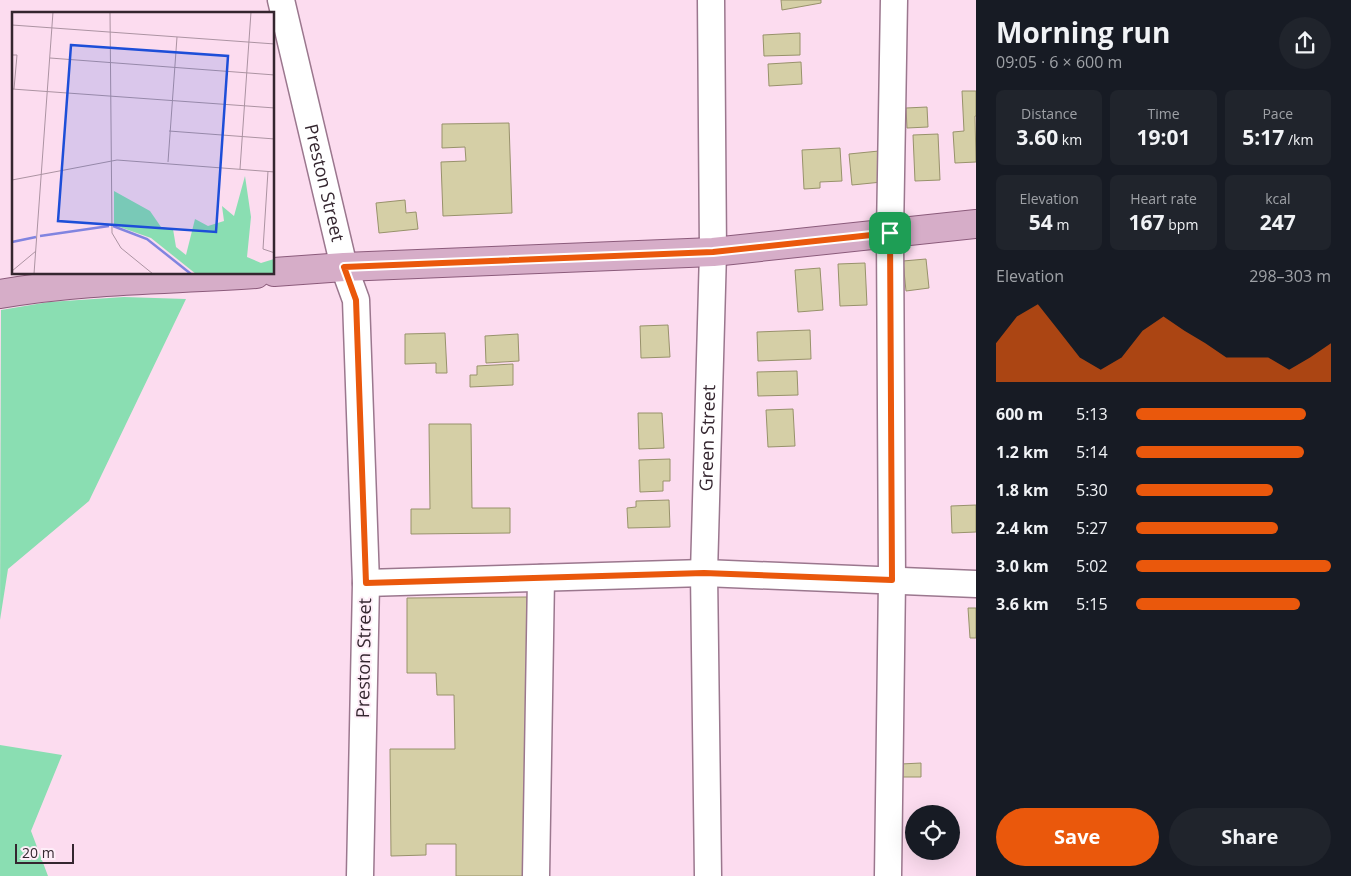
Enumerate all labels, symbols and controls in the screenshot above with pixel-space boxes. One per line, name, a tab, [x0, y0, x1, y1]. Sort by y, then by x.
inset map	[12, 12, 275, 275]
text: Morning run	[996, 13, 1170, 51]
button: share	[1279, 17, 1331, 69]
text: 09:05 · 6 × 600 m	[996, 51, 1122, 73]
text: Distance	[1021, 104, 1077, 123]
text: Time	[1147, 104, 1180, 123]
text: Pace	[1262, 104, 1293, 123]
street label: Preston Street	[300, 122, 351, 244]
text: 3.60	[1016, 123, 1058, 151]
text: 19:01	[1136, 123, 1191, 151]
text: 5:17	[1242, 123, 1284, 151]
text: km	[1058, 130, 1082, 149]
text: /km	[1284, 130, 1313, 149]
text: Elevation	[1019, 189, 1079, 208]
text: Heart rate	[1130, 189, 1197, 208]
text: kcal	[1265, 189, 1291, 208]
text: 54	[1029, 208, 1053, 236]
text: 167	[1129, 208, 1165, 236]
text: 247	[1260, 208, 1296, 236]
pin	[869, 212, 911, 254]
text: m	[1053, 215, 1069, 234]
text: bpm	[1165, 215, 1198, 234]
icon: arrive	[876, 219, 904, 247]
text: Elevation	[996, 265, 1064, 287]
text: 298–303 m	[1249, 265, 1331, 287]
street label: Green Street	[693, 384, 720, 492]
text: 600 m	[996, 403, 1043, 425]
text: 5:13	[1076, 403, 1108, 425]
text: 1.2 km	[996, 441, 1049, 463]
text: 5:14	[1076, 441, 1108, 463]
text: 1.8 km	[996, 479, 1049, 501]
text: 5:30	[1076, 479, 1108, 501]
text: 2.4 km	[996, 517, 1049, 539]
text: 5:27	[1076, 517, 1108, 539]
text: 3.0 km	[996, 555, 1049, 577]
text: 5:02	[1076, 555, 1108, 577]
text: 3.6 km	[996, 593, 1049, 615]
text: 5:15	[1076, 593, 1108, 615]
street label: Preston Street	[350, 598, 376, 718]
map controls	[905, 805, 960, 860]
button: locate	[905, 805, 960, 860]
button: Save	[996, 808, 1159, 866]
button: Share	[1169, 808, 1331, 866]
scale bar	[15, 841, 74, 864]
text: 20 m	[22, 843, 55, 862]

